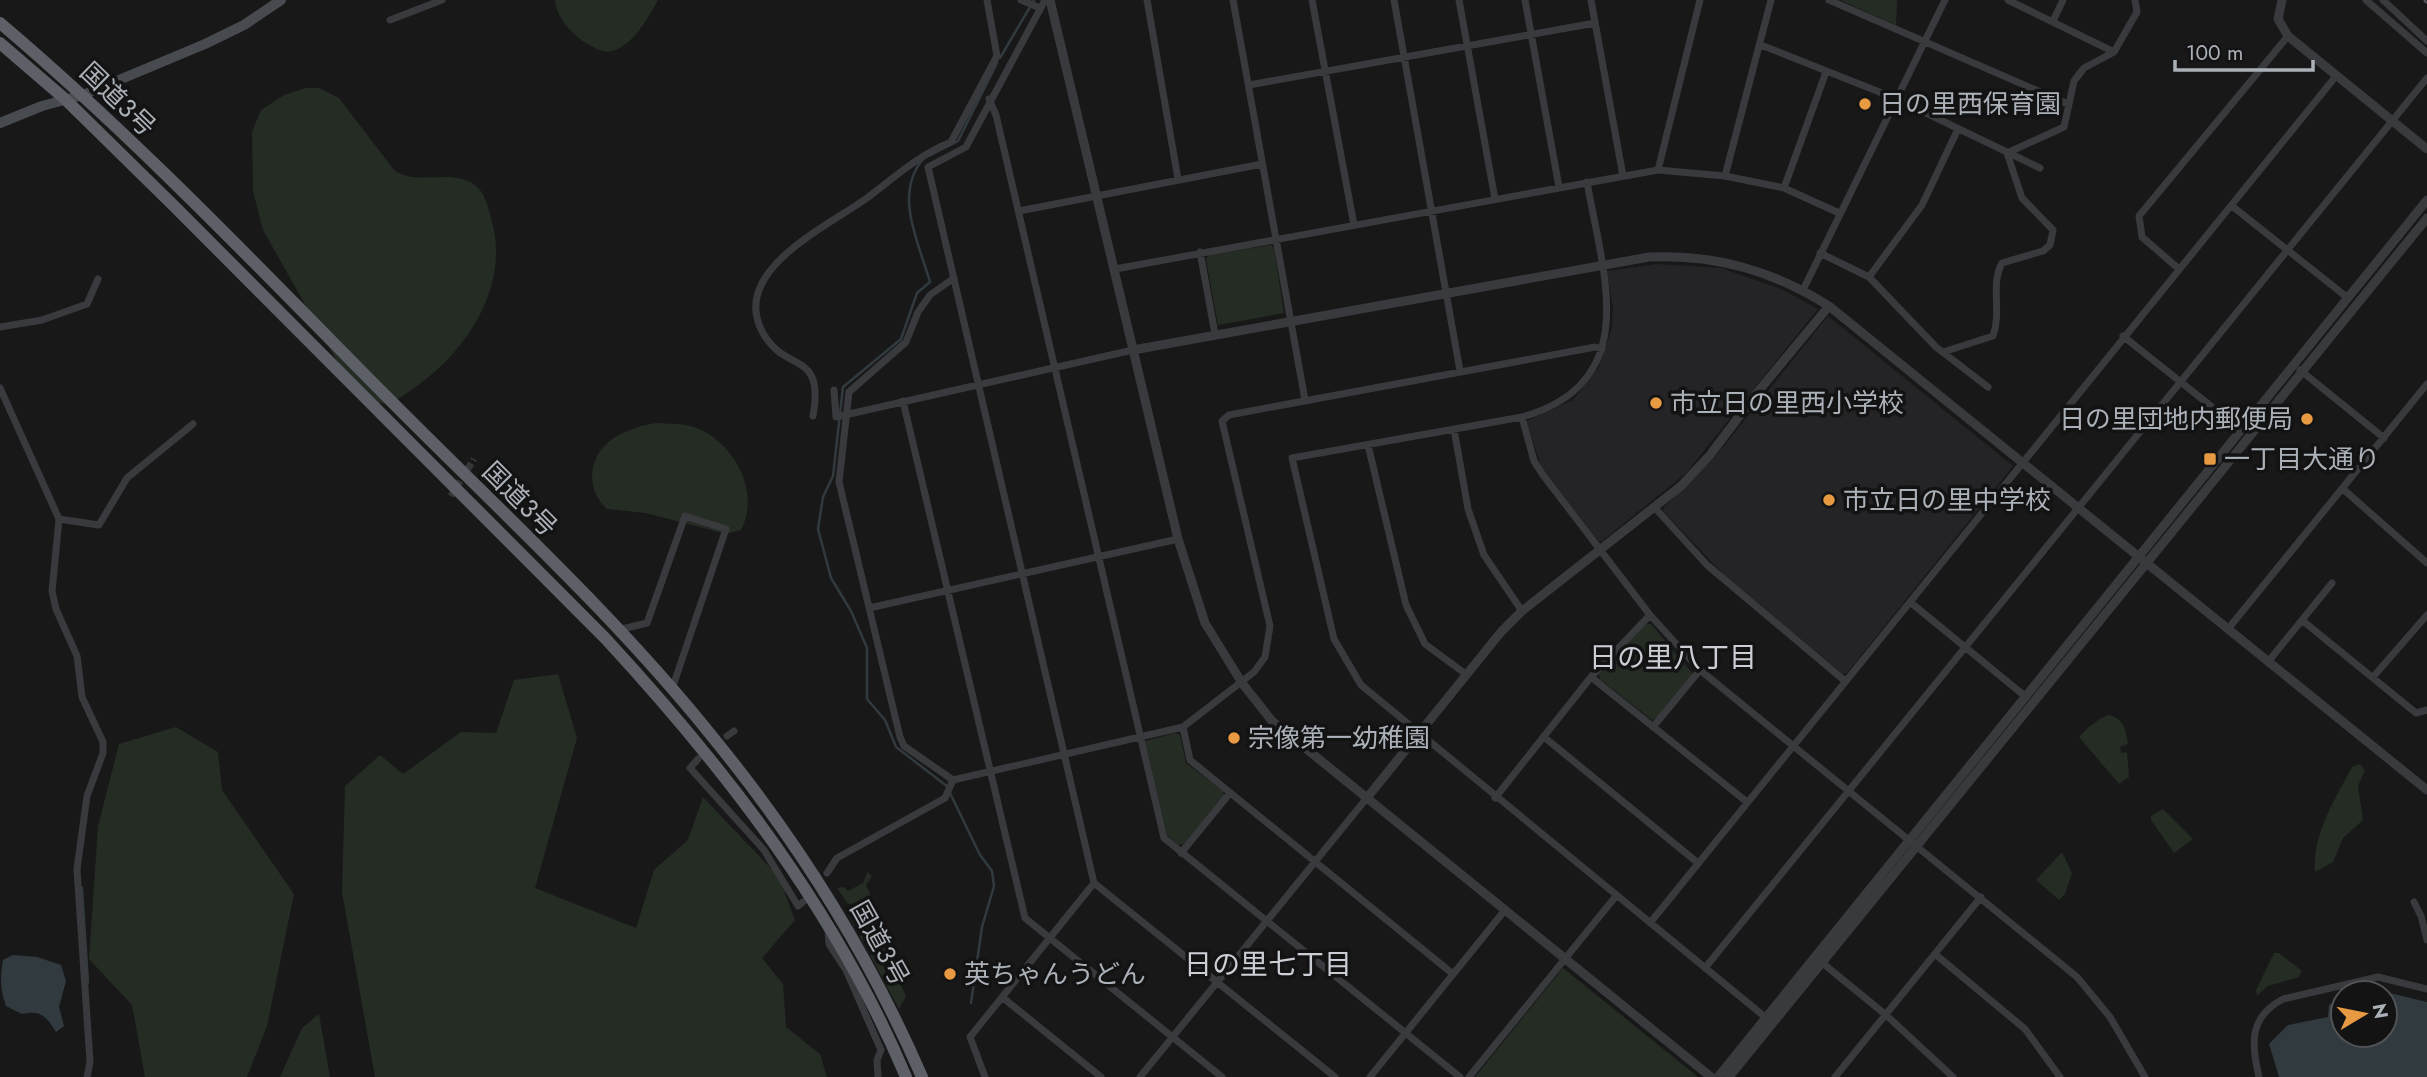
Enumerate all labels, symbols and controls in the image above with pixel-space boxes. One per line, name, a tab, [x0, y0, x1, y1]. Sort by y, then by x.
scale bar	[2175, 28, 2313, 72]
text: 100 m	[2186, 38, 2243, 68]
street label: 国道3号	[72, 53, 164, 145]
place label: 日の里西保育園	[1879, 85, 2061, 123]
marker: 日の里西保育園	[1857, 96, 1873, 112]
place label: 市立日の里西小学校	[1670, 384, 1904, 422]
marker: 市立日の里西小学校	[1648, 395, 1664, 411]
place label: 日の里団地内郵便局	[2059, 400, 2293, 438]
marker: 日の里団地内郵便局	[2299, 411, 2315, 427]
place label: 一丁目大通り	[2224, 440, 2380, 478]
marker: 一丁目大通り	[2202, 451, 2218, 467]
street label: 国道3号	[474, 453, 566, 545]
place label: 市立日の里中学校	[1843, 481, 2051, 519]
marker: 市立日の里中学校	[1821, 492, 1837, 508]
district label: 日の里八丁目	[1589, 637, 1757, 678]
place label: 宗像第一幼稚園	[1248, 719, 1430, 757]
marker: 宗像第一幼稚園	[1226, 730, 1242, 746]
street label: 国道3号	[841, 893, 919, 993]
district label: 日の里七丁目	[1184, 944, 1352, 985]
place label: 英ちゃんうどん	[964, 955, 1146, 993]
marker: 英ちゃんうどん	[942, 966, 958, 982]
north arrow	[2329, 979, 2399, 1049]
text: N	[2366, 1001, 2395, 1021]

